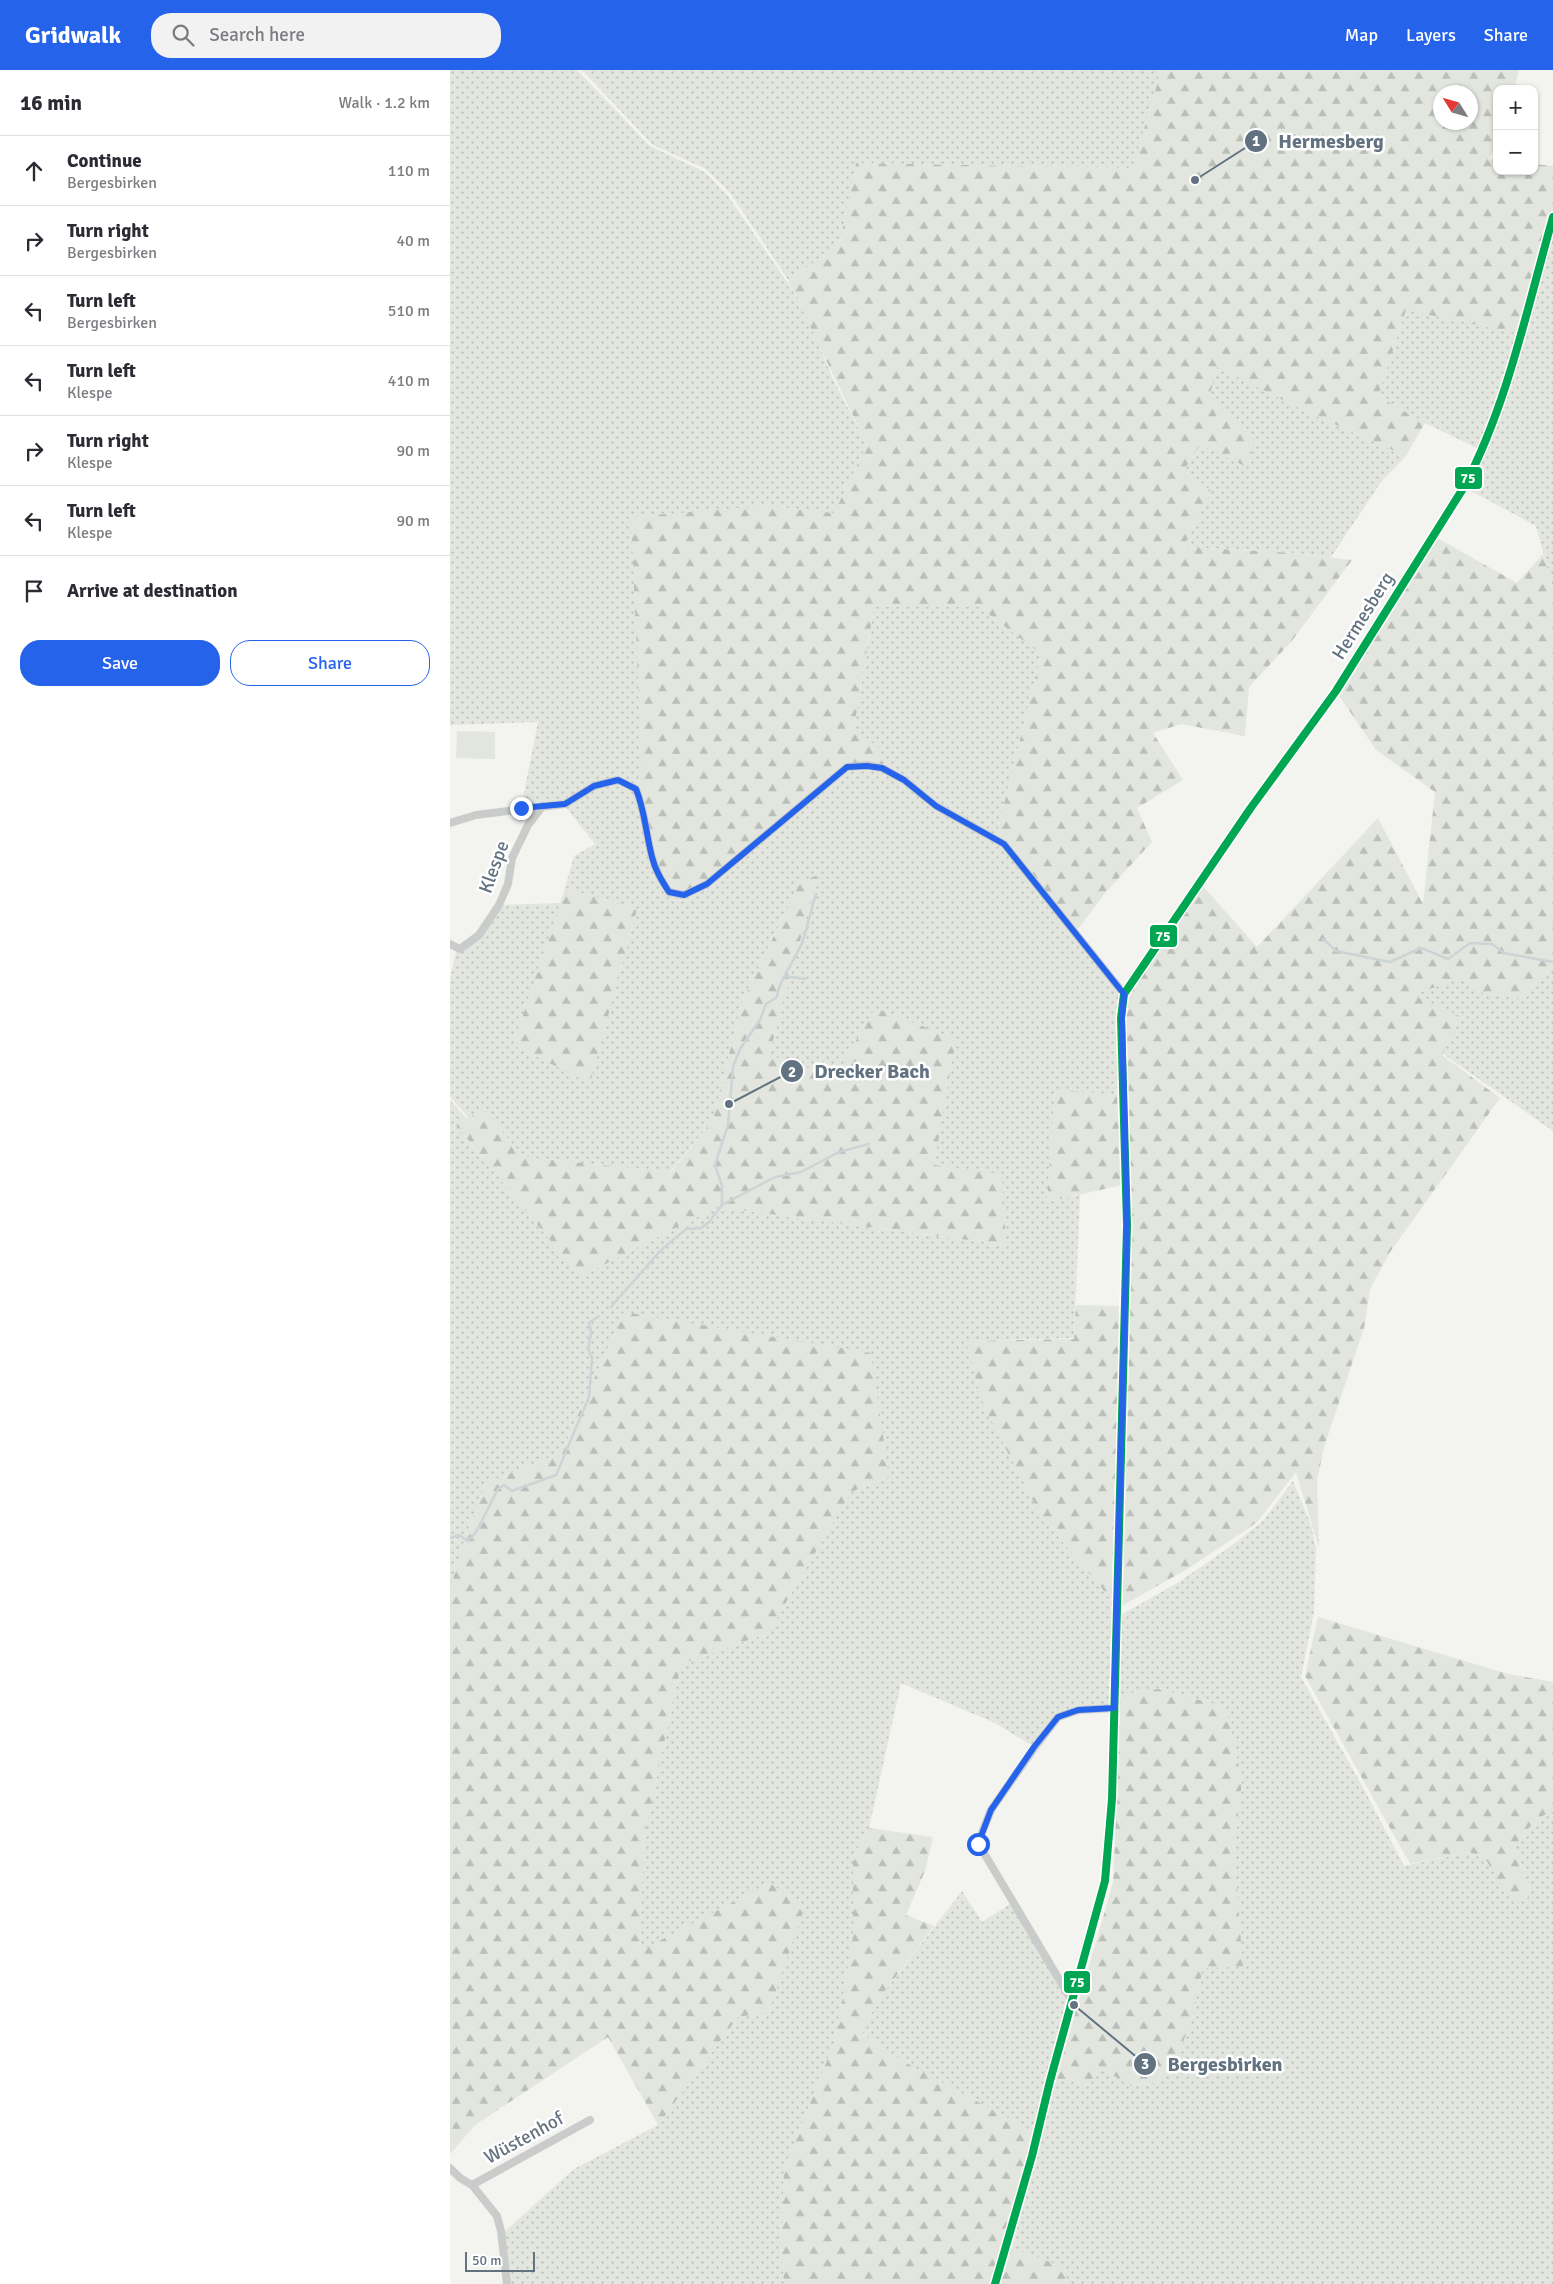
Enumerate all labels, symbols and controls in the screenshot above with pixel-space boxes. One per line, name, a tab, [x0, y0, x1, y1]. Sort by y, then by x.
search box	[151, 13, 501, 58]
text: Gridwalk	[25, 20, 121, 50]
icon: search	[169, 21, 197, 49]
text: Search here	[209, 23, 305, 47]
text: Map	[1345, 24, 1378, 46]
text: Layers	[1406, 24, 1456, 46]
text: Share	[1484, 24, 1528, 46]
north arrow	[1433, 85, 1478, 130]
map controls	[1493, 85, 1538, 175]
button: +	[1493, 85, 1538, 130]
text: 16 min	[20, 90, 82, 116]
text: Walk · 1.2 km	[338, 93, 430, 113]
callout: Hermesberg	[1243, 124, 1394, 159]
text: Hermesberg	[1278, 129, 1384, 154]
button: −	[1493, 130, 1538, 175]
text: 1	[1252, 132, 1260, 150]
text: Continue	[67, 149, 142, 173]
icon: ahead	[20, 157, 48, 185]
text: 110 m	[388, 161, 430, 181]
text: Bergesbirken	[67, 173, 157, 193]
text: Turn right	[67, 219, 149, 243]
icon: right	[20, 227, 48, 255]
text: 40 m	[396, 231, 430, 251]
text: Bergesbirken	[67, 243, 157, 263]
text: Turn left	[67, 289, 136, 313]
icon: left	[20, 297, 48, 325]
text: 510 m	[388, 301, 430, 321]
text: Bergesbirken	[67, 313, 157, 333]
text: Turn left	[67, 359, 136, 383]
icon: left	[20, 367, 48, 395]
text: 410 m	[388, 371, 430, 391]
text: Klespe	[67, 383, 113, 403]
text: Turn right	[67, 429, 149, 453]
icon: right	[20, 437, 48, 465]
text: 90 m	[396, 441, 430, 461]
text: Klespe	[67, 453, 113, 473]
line badge: 75	[1454, 466, 1483, 490]
text: 75	[1460, 470, 1476, 487]
text: Turn left	[67, 499, 136, 523]
icon: left	[20, 507, 48, 535]
text: 90 m	[396, 511, 430, 531]
text: Klespe	[67, 523, 113, 543]
street label: Hermesberg	[1327, 568, 1399, 664]
icon: arrive	[20, 577, 48, 605]
text: Arrive at destination	[67, 579, 238, 603]
button: Save	[20, 640, 220, 686]
button: Share	[230, 640, 430, 686]
route end	[510, 797, 533, 820]
street label: Klespe	[473, 837, 515, 897]
line badge: 75	[1149, 924, 1178, 948]
text: 75	[1155, 928, 1171, 945]
callout: Drecker Bach	[780, 1054, 940, 1089]
text: Drecker Bach	[814, 1059, 930, 1084]
text: 2	[788, 1063, 796, 1081]
route start	[967, 1833, 990, 1856]
line badge: 75	[1063, 1970, 1091, 1994]
text: 75	[1069, 1974, 1085, 1991]
callout: Bergesbirken	[1133, 2046, 1293, 2081]
text: Bergesbirken	[1167, 2052, 1283, 2077]
text: 3	[1141, 2055, 1149, 2073]
street label: Wüstenhof	[480, 2106, 569, 2170]
scale bar	[465, 2249, 535, 2272]
text: 50 m	[472, 2252, 501, 2269]

